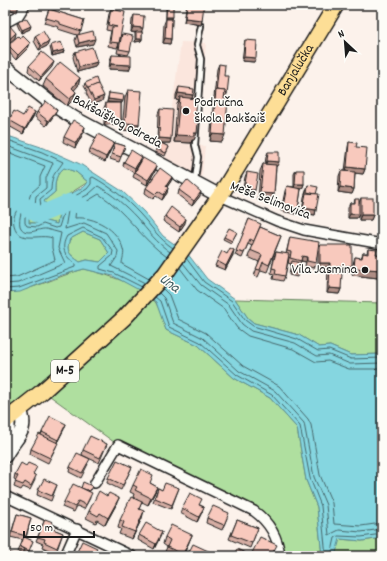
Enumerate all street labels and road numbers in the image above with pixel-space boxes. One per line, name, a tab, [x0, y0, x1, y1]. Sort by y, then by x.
street label: Banjalučka	[273, 40, 320, 100]
street label: Bakšaiškog odreda	[69, 90, 166, 154]
street label: Meše Selimovića	[227, 177, 313, 226]
road number: M-5	[51, 360, 79, 382]

